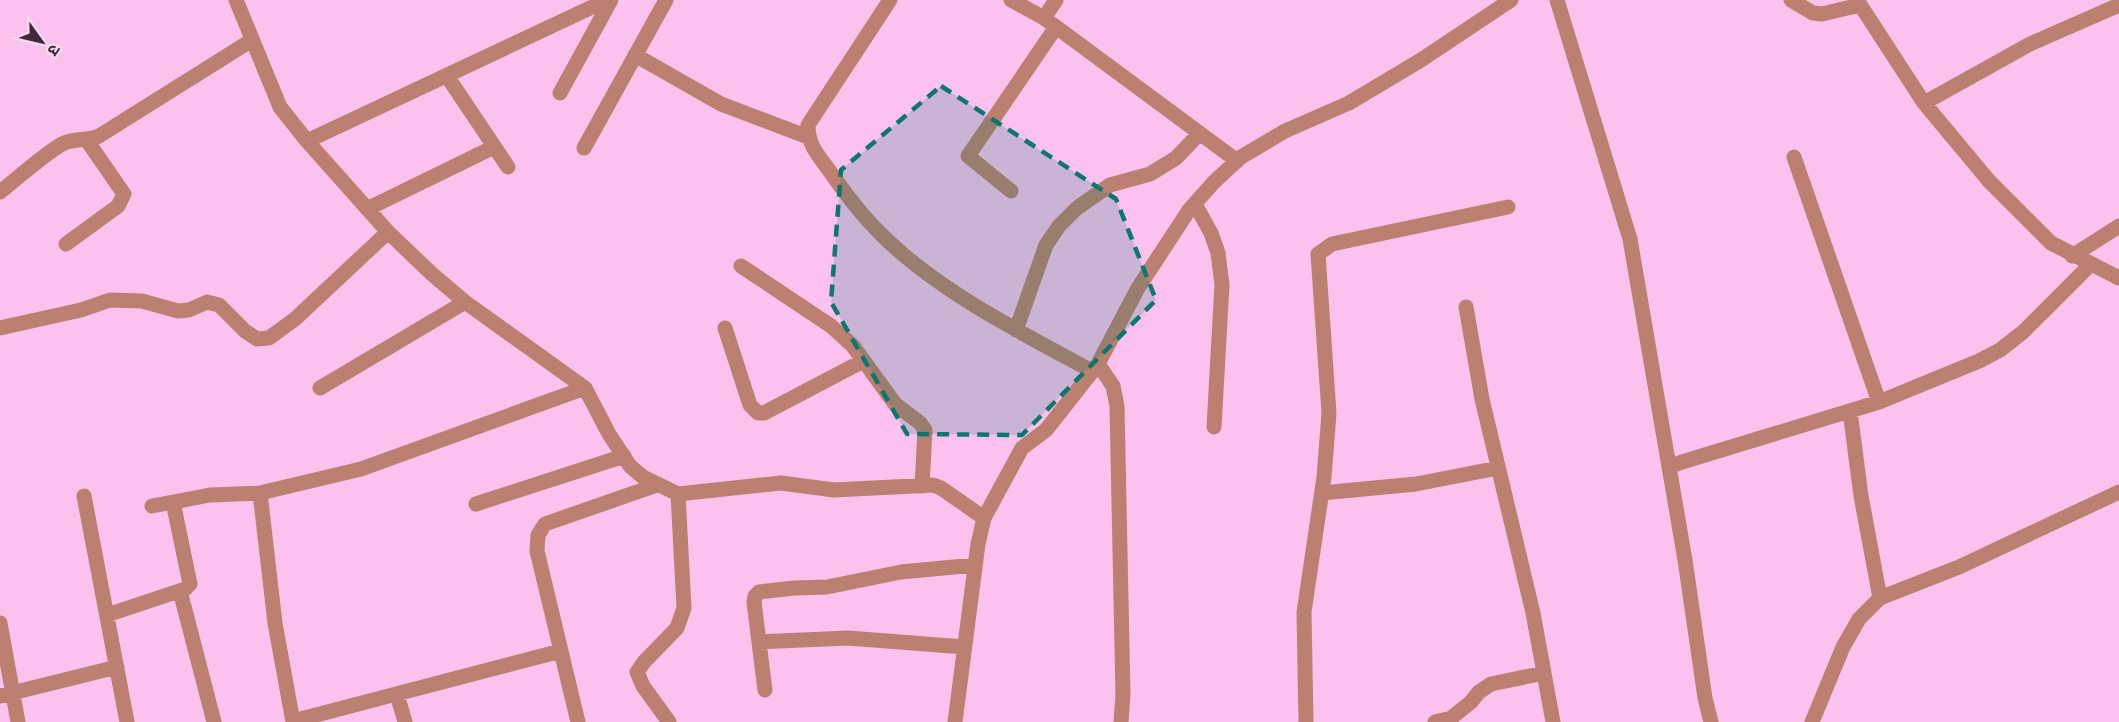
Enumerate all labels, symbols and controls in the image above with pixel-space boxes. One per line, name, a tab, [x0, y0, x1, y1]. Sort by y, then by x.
north arrow	[12, 12, 72, 72]
text: उ	[43, 41, 65, 60]

